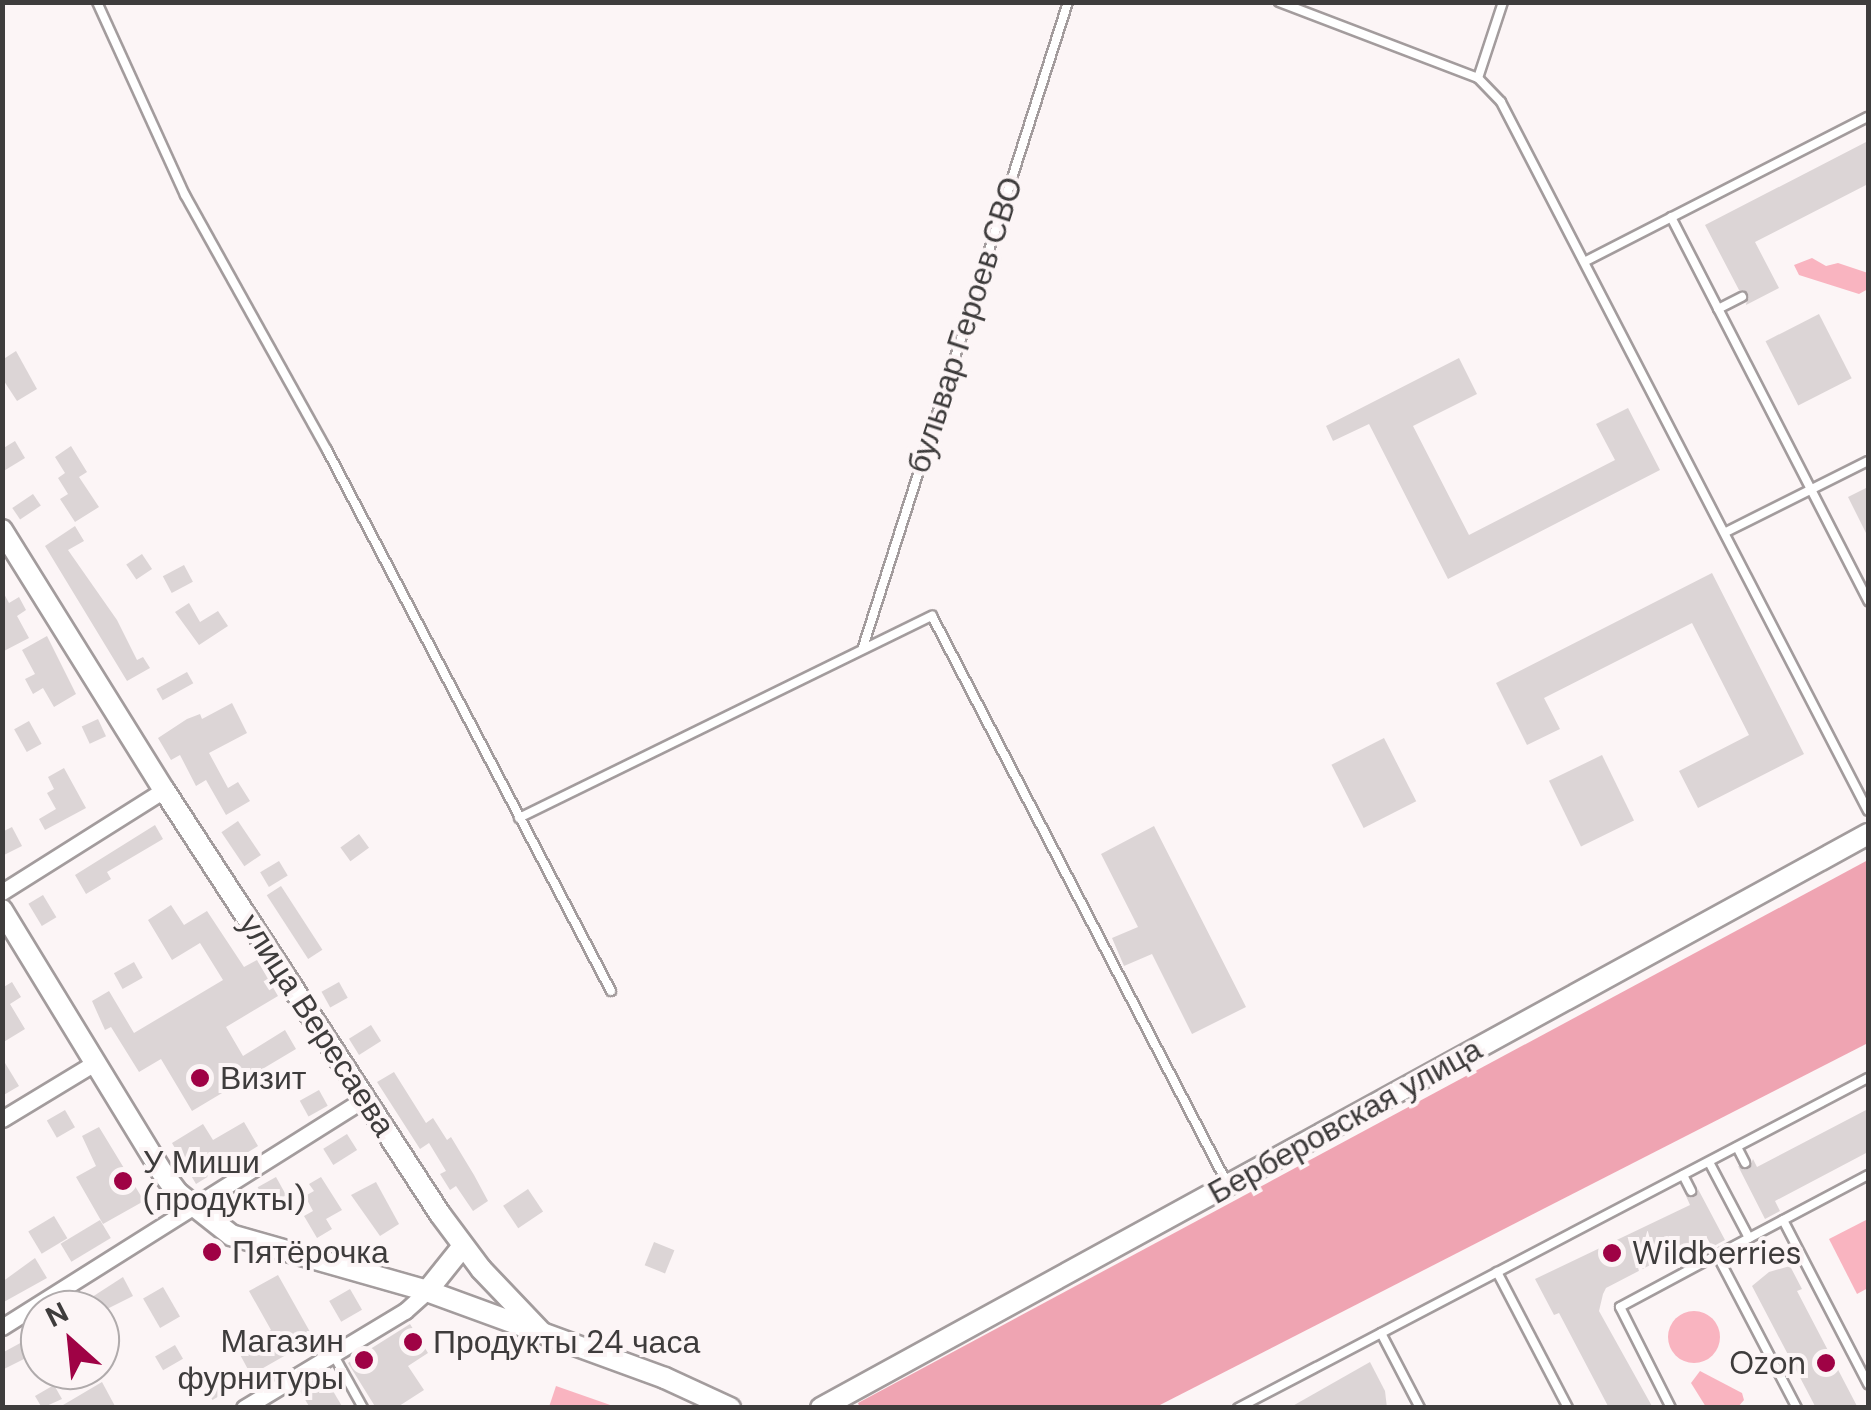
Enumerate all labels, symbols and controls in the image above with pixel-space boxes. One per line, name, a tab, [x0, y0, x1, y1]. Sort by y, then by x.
street label: бульвар Героев СВО	[899, 172, 1031, 478]
street label: улица Вересаева	[231, 907, 403, 1143]
street label: Берберовская улица	[1201, 1030, 1489, 1212]
place label: Визит	[220, 1059, 306, 1097]
marker: Визит	[189, 1067, 211, 1089]
place label: У Миши (продукты)	[143, 1144, 306, 1219]
marker: У Миши (продукты)	[112, 1170, 134, 1192]
place label: Пятёрочка	[232, 1233, 389, 1271]
place label: Wildberries	[1632, 1234, 1802, 1272]
marker: Пятёрочка	[201, 1241, 223, 1263]
marker: Wildberries	[1601, 1242, 1623, 1264]
north arrow	[20, 1290, 120, 1390]
text: N	[40, 1293, 75, 1336]
place label: Магазин фурнитуры	[178, 1323, 344, 1398]
place label: Продукты 24 часа	[433, 1323, 700, 1361]
marker: Продукты 24 часа	[402, 1331, 424, 1353]
place label: Ozon	[1729, 1344, 1806, 1382]
marker: Магазин фурнитуры	[353, 1349, 375, 1371]
marker: Ozon	[1815, 1352, 1837, 1374]

